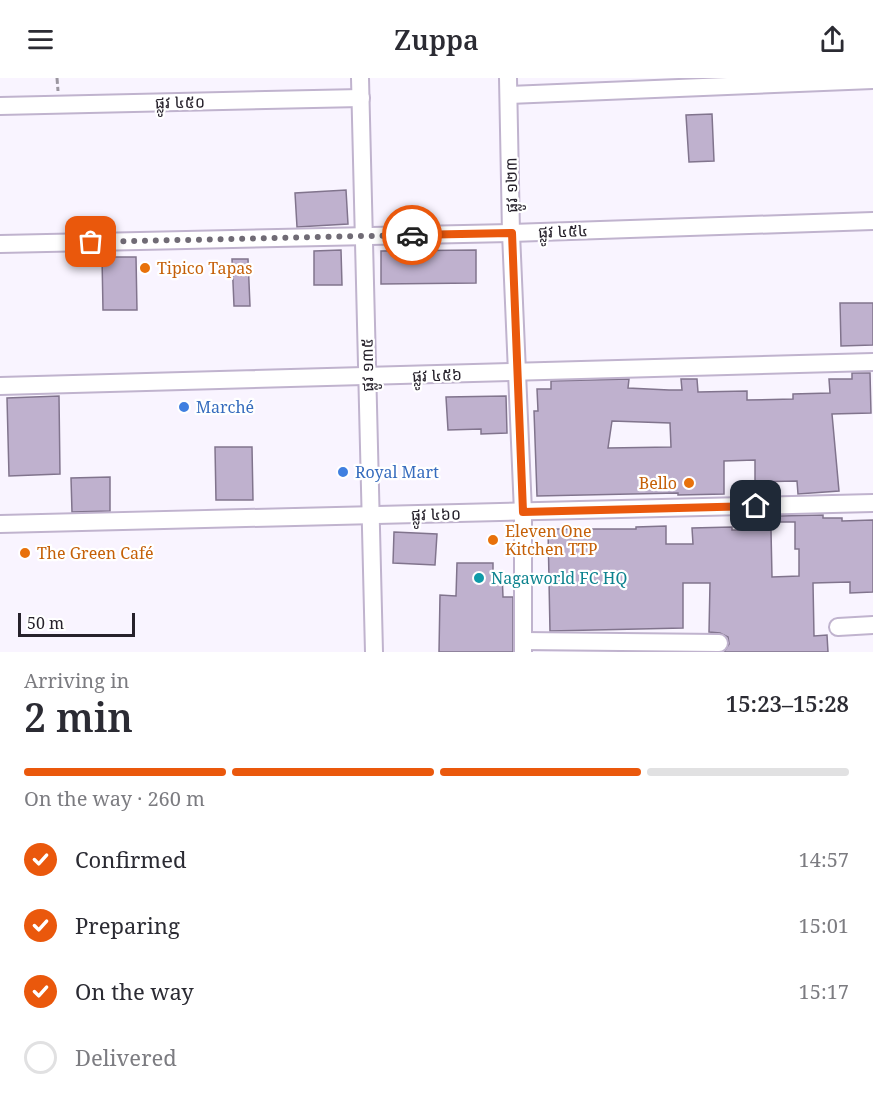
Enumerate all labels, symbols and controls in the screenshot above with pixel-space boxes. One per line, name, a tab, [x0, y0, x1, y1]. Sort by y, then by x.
text: Zuppa	[394, 21, 479, 58]
icon: menu	[24, 23, 57, 56]
icon: share	[816, 23, 849, 56]
street label: ផ្លូវ ៤៥០	[155, 91, 205, 117]
street label: ផ្លូវ ១២៣	[500, 157, 526, 213]
courier	[382, 205, 442, 265]
pin	[65, 216, 116, 267]
icon: car	[396, 219, 429, 252]
street label: ផ្លូវ ៤៥៤	[538, 219, 589, 247]
icon: bag	[74, 225, 107, 258]
place label: Tipico Tapas	[157, 257, 253, 279]
marker: Tipico Tapas	[138, 261, 152, 275]
street label: ផ្លូវ ១៣៥	[356, 338, 382, 392]
street label: ផ្លូវ ៤៥៦	[412, 363, 463, 391]
place label: Marché	[196, 396, 254, 418]
marker: Marché	[177, 400, 191, 414]
place label: Royal Mart	[355, 461, 439, 483]
marker: Royal Mart	[336, 465, 350, 479]
place label: Bello	[639, 472, 677, 494]
marker: Bello	[682, 476, 696, 490]
pin	[730, 480, 781, 531]
icon: home	[739, 489, 772, 522]
street label: ផ្លូវ ៤៦០	[411, 503, 461, 529]
place label: Eleven One Kitchen TTP	[505, 520, 598, 560]
marker: Eleven One Kitchen TTP	[486, 533, 500, 547]
place label: The Green Café	[37, 542, 154, 564]
marker: The Green Café	[18, 546, 32, 560]
place label: Nagaworld FC HQ	[491, 567, 627, 589]
marker: Nagaworld FC HQ	[472, 571, 486, 585]
scale bar	[18, 610, 135, 638]
text: 50 m	[27, 612, 64, 634]
text: Arriving in	[24, 667, 129, 694]
text: 15:23–15:28	[726, 688, 849, 718]
text: 2 min	[24, 690, 133, 743]
text: On the way · 260 m	[24, 785, 205, 812]
icon: check	[24, 843, 57, 876]
text: Confirmed	[75, 844, 186, 874]
text: 14:57	[799, 846, 849, 873]
icon: check	[24, 909, 57, 942]
text: Preparing	[75, 910, 180, 940]
text: 15:01	[799, 912, 849, 939]
icon: check	[24, 975, 57, 1008]
text: On the way	[75, 976, 194, 1006]
text: 15:17	[799, 978, 849, 1005]
text: Delivered	[75, 1042, 177, 1072]

